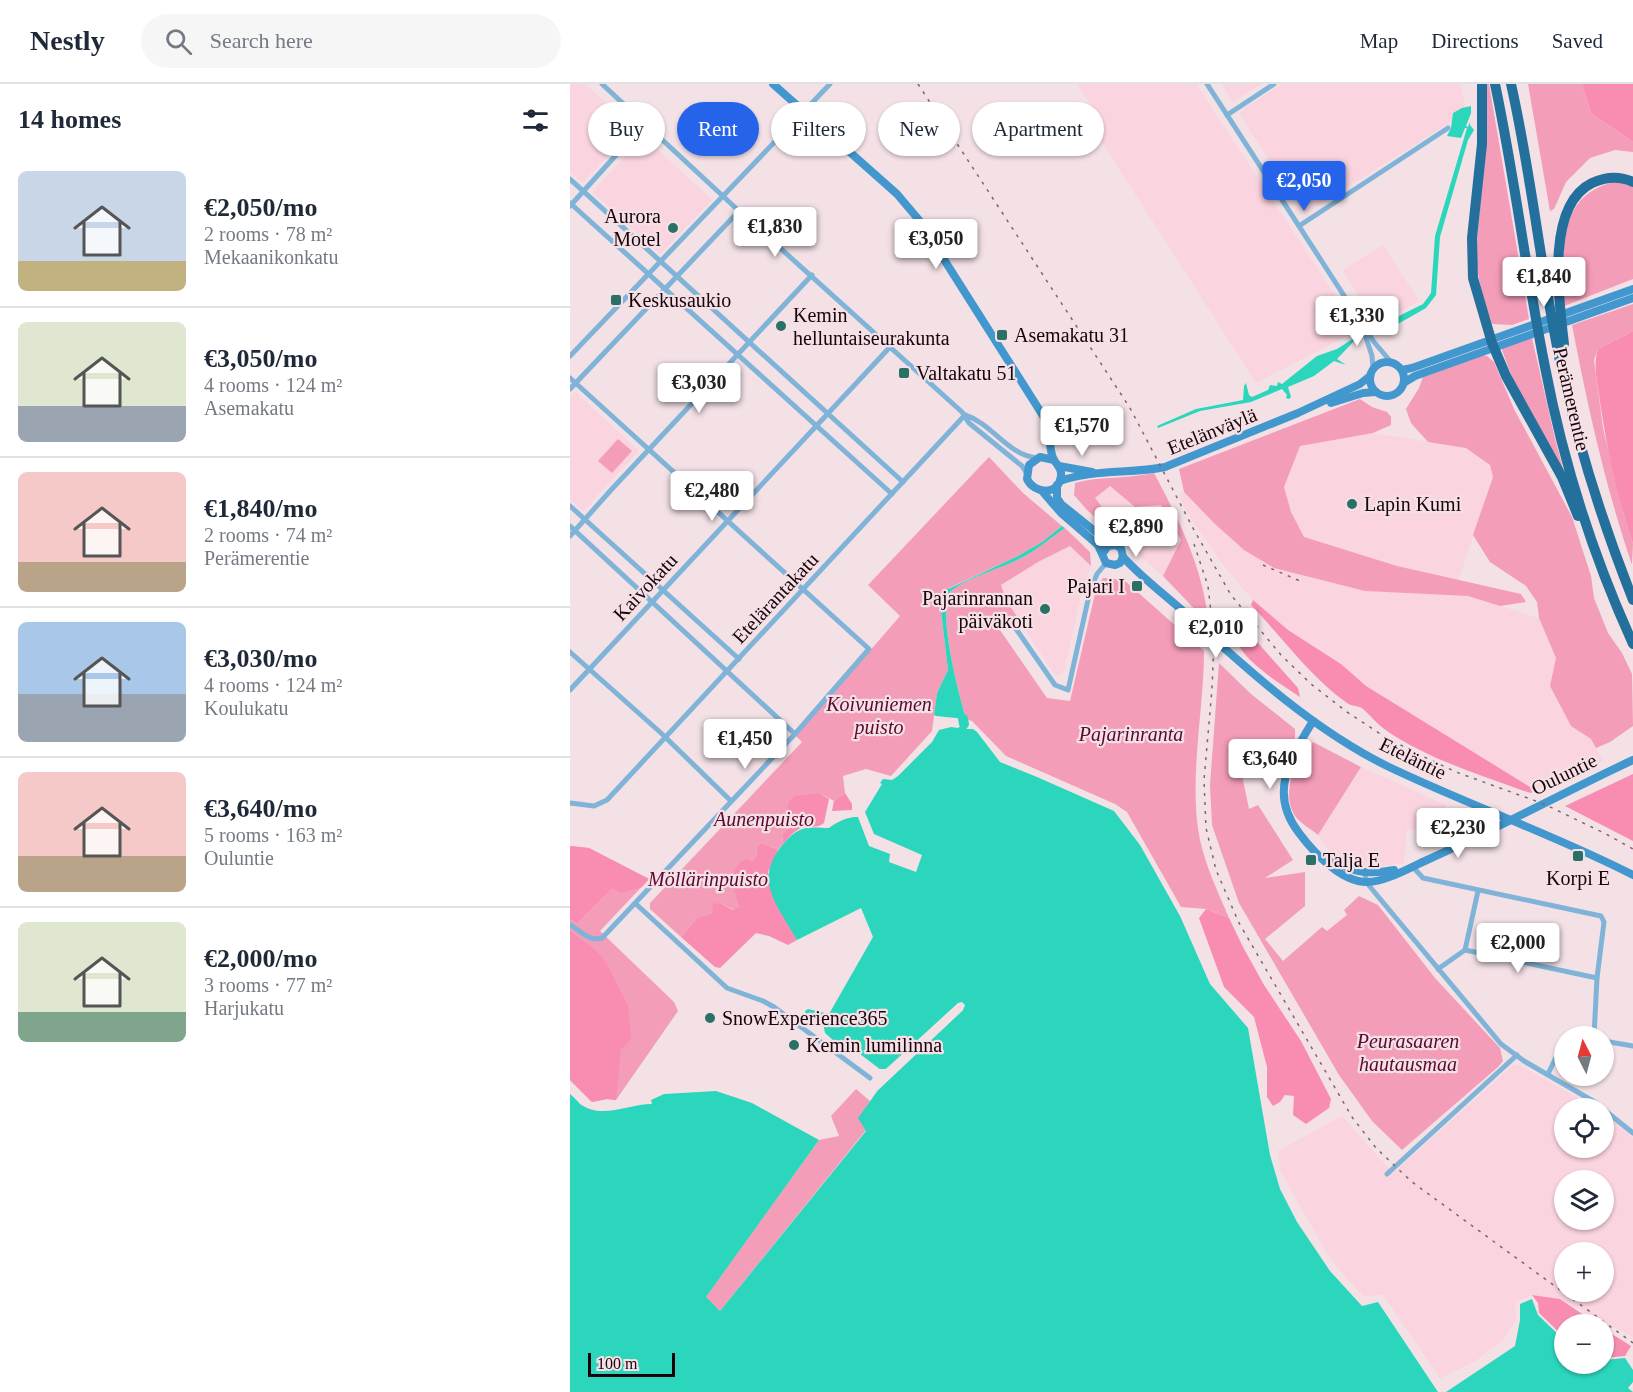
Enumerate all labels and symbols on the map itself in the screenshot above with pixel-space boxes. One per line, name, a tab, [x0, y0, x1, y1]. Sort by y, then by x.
pin: €2,050	[1255, 161, 1353, 212]
place label: Aurora Motel	[604, 205, 661, 250]
pin: €1,830	[726, 207, 824, 258]
pin: €3,050	[887, 219, 985, 270]
marker: Aurora Motel	[666, 221, 680, 235]
pin: €1,840	[1495, 257, 1593, 308]
place label: Keskusaukio	[628, 289, 731, 311]
marker: Keskusaukio	[609, 293, 623, 307]
pin: €1,330	[1308, 296, 1406, 347]
place label: Kemin helluntaiseurakunta	[793, 304, 950, 349]
marker: Kemin helluntaiseurakunta	[774, 319, 788, 333]
place label: Asemakatu 31	[1014, 324, 1129, 346]
marker: Asemakatu 31	[995, 328, 1009, 342]
street label: Perämerentie	[1549, 345, 1595, 453]
place label: Valtakatu 51	[916, 362, 1017, 384]
pin: €3,030	[650, 363, 748, 414]
marker: Valtakatu 51	[897, 366, 911, 380]
street label: Etelänväylä	[1164, 403, 1260, 460]
pin: €1,570	[1033, 406, 1131, 457]
pin: €2,480	[663, 471, 761, 522]
place label: Lapin Kumi	[1364, 493, 1462, 516]
marker: Lapin Kumi	[1345, 497, 1359, 511]
pin: €2,890	[1087, 507, 1185, 558]
street label: Etelärantakatu	[728, 548, 822, 648]
street label: Kaivokatu	[609, 549, 681, 625]
place label: Pajari I	[1067, 575, 1125, 598]
marker: Pajari I	[1130, 579, 1144, 593]
place label: Pajarinrannan päiväkoti	[922, 587, 1033, 633]
marker: Pajarinrannan päiväkoti	[1038, 602, 1052, 616]
pin: €2,010	[1167, 608, 1265, 659]
park label: Koivuniemen puisto	[825, 693, 932, 739]
pin: €1,450	[696, 719, 794, 770]
park label: Pajarinranta	[1078, 723, 1183, 746]
street label: Eteläntie	[1376, 733, 1450, 784]
pin: €3,640	[1221, 739, 1319, 790]
street label: Ouluntie	[1528, 749, 1600, 799]
park label: Aunenpuisto	[712, 808, 814, 831]
pin: €2,230	[1409, 808, 1507, 859]
place label: Talja E	[1323, 849, 1380, 872]
marker: Korpi E	[1571, 849, 1585, 863]
marker: Talja E	[1304, 853, 1318, 867]
place label: Korpi E	[1546, 867, 1610, 890]
park label: Möllärinpuisto	[647, 868, 768, 891]
pin: €2,000	[1469, 923, 1567, 974]
place label: SnowExperience365	[722, 1007, 888, 1030]
marker: SnowExperience365	[703, 1011, 717, 1025]
north arrow	[1554, 1026, 1614, 1086]
park label: Peurasaaren hautausmaa	[1356, 1030, 1459, 1075]
place label: Kemin lumilinna	[806, 1034, 942, 1056]
marker: Kemin lumilinna	[787, 1038, 801, 1052]
scale bar	[588, 1350, 675, 1378]

